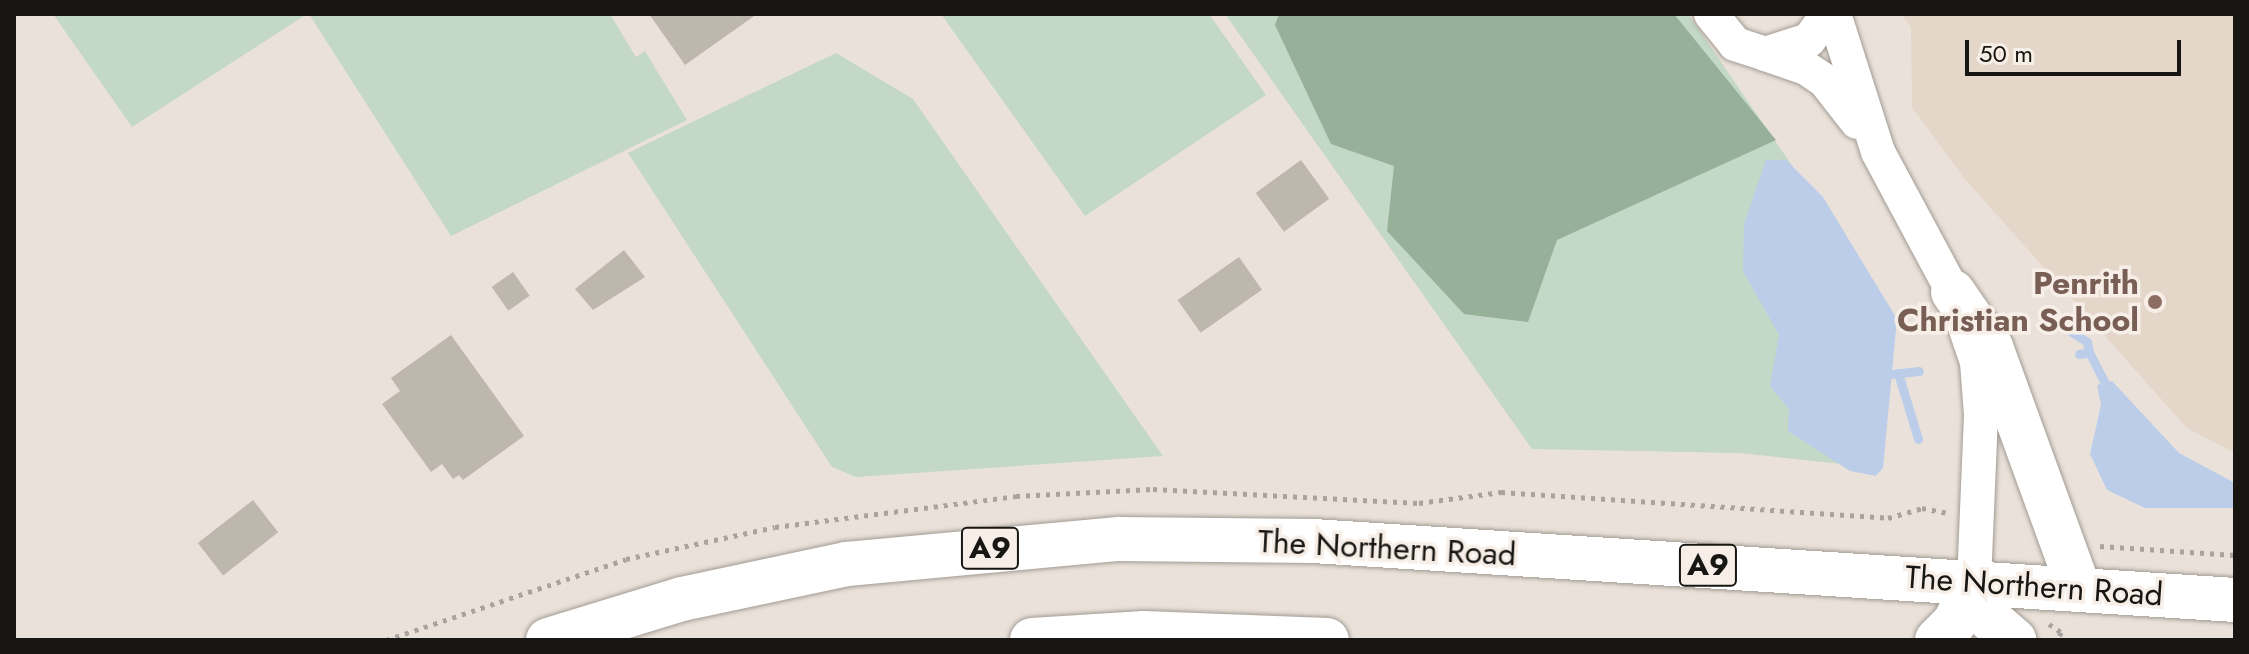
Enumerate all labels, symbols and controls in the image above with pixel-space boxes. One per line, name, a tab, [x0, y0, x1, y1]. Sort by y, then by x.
scale bar	[1969, 24, 2185, 74]
text: 50 m	[1979, 36, 2033, 71]
place label: Penrith Christian School	[1897, 265, 2139, 340]
marker: Penrith Christian School	[2146, 293, 2164, 311]
road number: A9	[960, 522, 1020, 574]
street label: The Northern Road	[1257, 522, 1517, 574]
road number: A9	[1678, 539, 1738, 591]
street label: The Northern Road	[1904, 558, 2164, 614]

